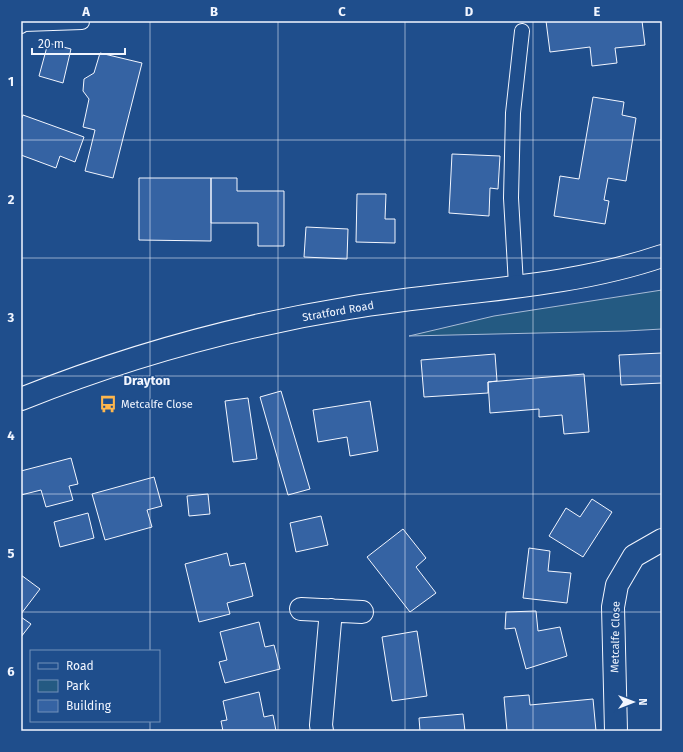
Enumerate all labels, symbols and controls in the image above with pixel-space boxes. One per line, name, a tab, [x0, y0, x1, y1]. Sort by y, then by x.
text: A	[81, 4, 90, 19]
text: B	[210, 4, 218, 19]
text: C	[338, 4, 346, 19]
text: D	[465, 4, 474, 19]
text: E	[594, 4, 601, 19]
scale bar	[32, 30, 125, 56]
text: 20 m	[38, 37, 64, 51]
text: 1	[8, 74, 14, 89]
text: 2	[8, 192, 15, 207]
street label: Stratford Road	[301, 299, 375, 324]
text: 3	[7, 310, 15, 325]
district label: Drayton	[124, 373, 170, 388]
bus stop icon: Metcalfe Close	[98, 394, 118, 414]
place label: Metcalfe Close	[121, 398, 193, 411]
text: 4	[7, 428, 15, 443]
text: 5	[8, 546, 15, 561]
street label: Metcalfe Close	[608, 601, 623, 673]
legend	[30, 650, 160, 722]
text: Road	[66, 659, 94, 673]
text: 6	[7, 664, 15, 679]
text: Park	[66, 679, 90, 693]
north arrow	[613, 682, 653, 722]
text: N	[636, 698, 649, 706]
text: Building	[66, 699, 112, 713]

